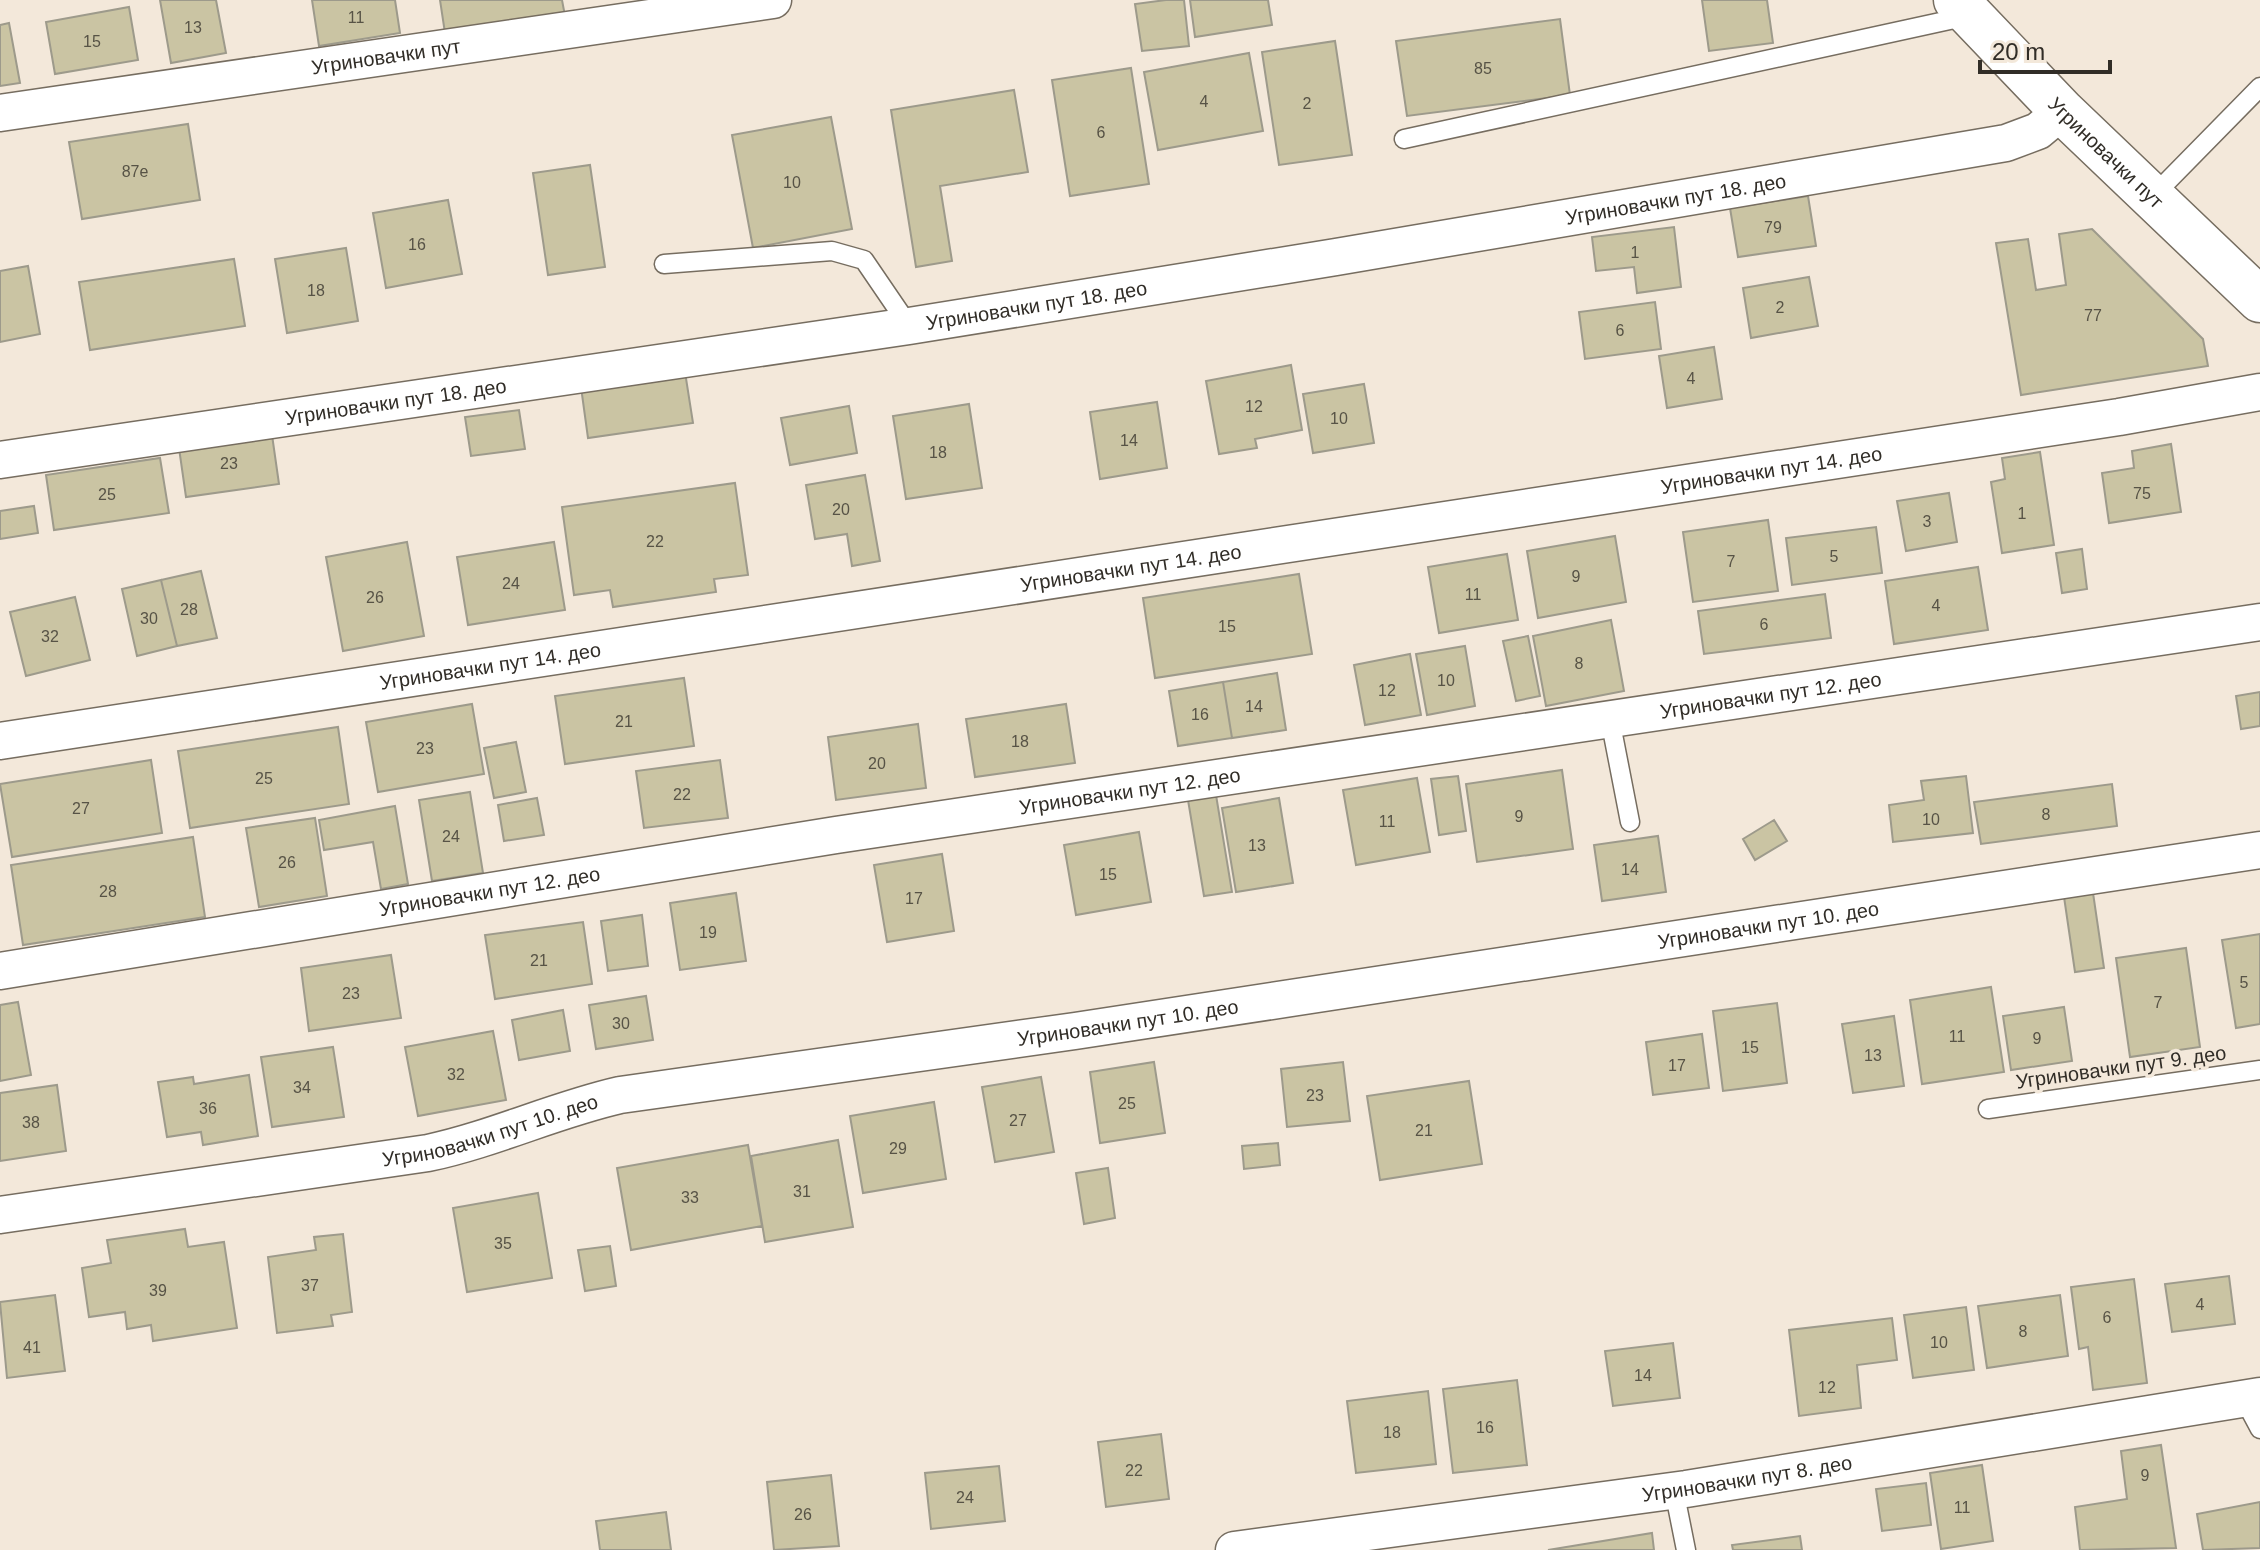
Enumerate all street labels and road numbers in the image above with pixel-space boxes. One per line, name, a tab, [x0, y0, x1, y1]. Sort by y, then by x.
street label: Угриновачки пут	[310, 35, 462, 78]
street label: Угриновачки пут	[2044, 93, 2168, 213]
street label: Угриновачки пут 18. део	[1564, 170, 1788, 229]
street label: Угриновачки пут 18. део	[924, 277, 1149, 334]
street label: Угриновачки пут 18. део	[284, 374, 508, 429]
street label: Угриновачки пут 14. део	[1659, 442, 1884, 498]
street label: Угриновачки пут 14. део	[1019, 540, 1243, 596]
street label: Угриновачки пут 14. део	[378, 638, 602, 694]
street label: Угриновачки пут 12. део	[1658, 668, 1883, 723]
street label: Угриновачки пут 12. део	[1018, 764, 1242, 818]
street label: Угриновачки пут 12. део	[378, 863, 602, 920]
street label: Угриновачки пут 10. део	[1656, 897, 1880, 953]
street label: Угриновачки пут 10. део	[1016, 995, 1240, 1050]
street label: Угриновачки пут 9. део	[2014, 1041, 2228, 1093]
street label: Угриновачки пут 10. део	[381, 1090, 600, 1171]
street label: Угриновачки пут 8. део	[1641, 1451, 1854, 1506]

